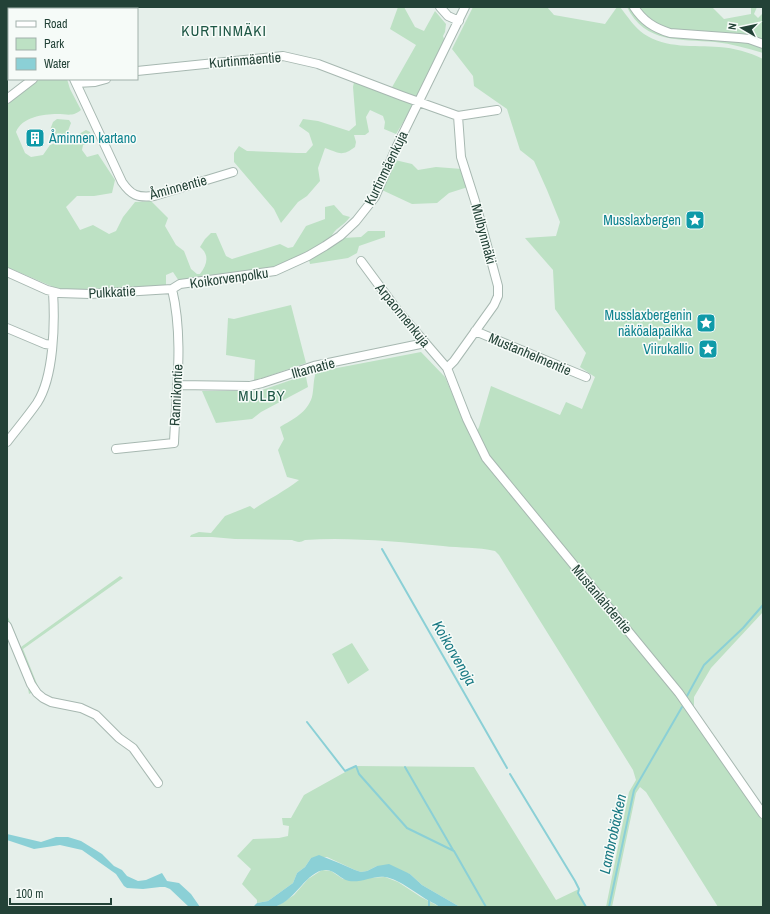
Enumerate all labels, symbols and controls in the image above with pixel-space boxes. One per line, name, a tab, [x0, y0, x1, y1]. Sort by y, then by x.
legend	[8, 8, 138, 80]
north arrow	[722, 8, 762, 48]
text: Road	[44, 16, 68, 32]
district label: KURTINMÄKI	[181, 20, 267, 41]
text: N	[725, 22, 740, 31]
text: Park	[44, 36, 64, 52]
street label: Kurtinmäentie	[208, 48, 282, 72]
text: Water	[44, 56, 71, 72]
building icon: Åminnen kartano	[24, 127, 46, 149]
street label: Kurtinmäenkuja	[360, 127, 412, 208]
place label: Åminnen kartano	[48, 129, 136, 147]
street label: Åminnentie	[146, 171, 209, 204]
street label: Mulbynmäki	[467, 202, 501, 266]
place icon: Musslaxbergen	[684, 209, 706, 231]
place label: Musslaxbergen	[603, 211, 681, 229]
street label: Koikorvenpolku	[189, 264, 269, 292]
street label: Arpaonnenkuja	[371, 279, 435, 351]
street label: Pulkkatie	[88, 282, 136, 302]
place label: Musslaxbergenin näköalapaikka	[605, 306, 693, 340]
place icon: Musslaxbergenin näköalapaikka	[695, 312, 717, 334]
street label: Mustanhelmentie	[486, 329, 574, 379]
place icon: Viirukallio	[697, 338, 719, 360]
place label: Viirukallio	[643, 340, 694, 358]
street label: Iltamatie	[289, 354, 337, 382]
street label: Rannikontie	[165, 364, 187, 426]
district label: MULBY	[238, 385, 286, 406]
street label: Mustanlahdentie	[568, 561, 636, 637]
water label: Koikorvenoja	[427, 616, 482, 689]
water label: Lambrobäcken	[594, 792, 631, 876]
scale bar	[10, 880, 111, 906]
text: 100 m	[16, 886, 43, 902]

